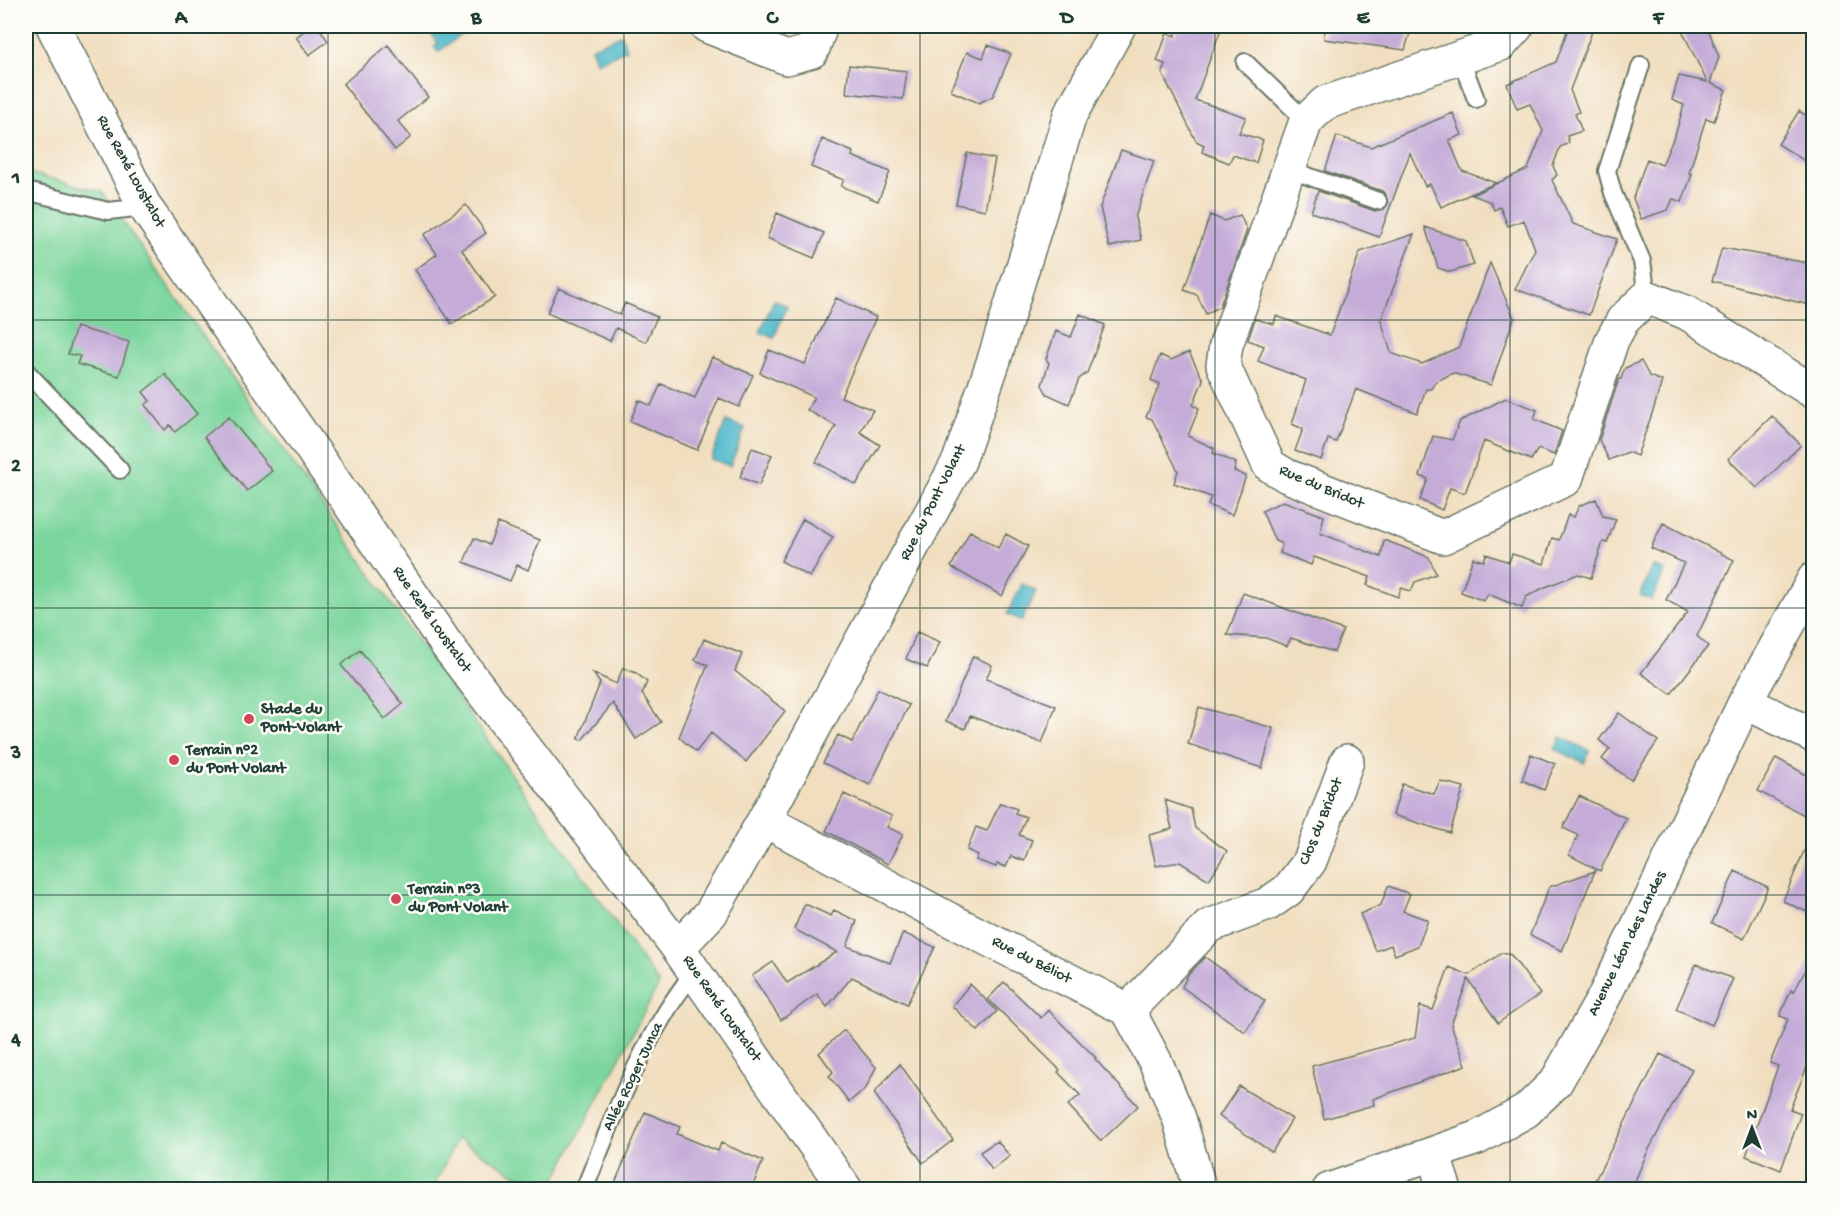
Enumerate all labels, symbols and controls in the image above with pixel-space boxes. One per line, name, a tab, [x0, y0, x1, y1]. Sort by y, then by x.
text: A	[174, 8, 189, 31]
text: B	[470, 8, 482, 31]
text: C	[766, 8, 780, 31]
text: D	[1058, 8, 1074, 31]
text: E	[1357, 8, 1371, 31]
text: F	[1652, 8, 1665, 31]
street label: Rue René Loustalot	[91, 112, 169, 233]
text: 1	[11, 168, 20, 191]
street label: Rue du Pont Volant	[897, 441, 972, 564]
text: 2	[11, 456, 21, 479]
street label: Rue du Bridot	[1276, 462, 1368, 515]
street label: Rue René Loustalot	[387, 563, 476, 678]
place label: Stade du Pont-Volant	[260, 701, 343, 738]
marker: Stade du Pont-Volant	[242, 712, 256, 726]
place label: Terrain n°2 du Pont Volant	[184, 742, 287, 779]
text: 3	[10, 743, 21, 766]
marker: Terrain n°2 du Pont Volant	[167, 753, 181, 767]
street label: Clos du Bridot	[1296, 774, 1349, 868]
street label: Avenue Léon des Landes	[1585, 867, 1672, 1020]
place label: Terrain n°3 du Pont Volant	[406, 881, 509, 918]
marker: Terrain n°3 du Pont Volant	[389, 892, 403, 906]
street label: Rue du Béliot	[988, 933, 1075, 990]
street label: Rue René Loustalot	[677, 952, 766, 1067]
street label: Allée Roger Junca	[600, 1019, 669, 1134]
text: 4	[10, 1030, 21, 1053]
north arrow	[1722, 1098, 1782, 1158]
text: N	[1747, 1107, 1758, 1126]

